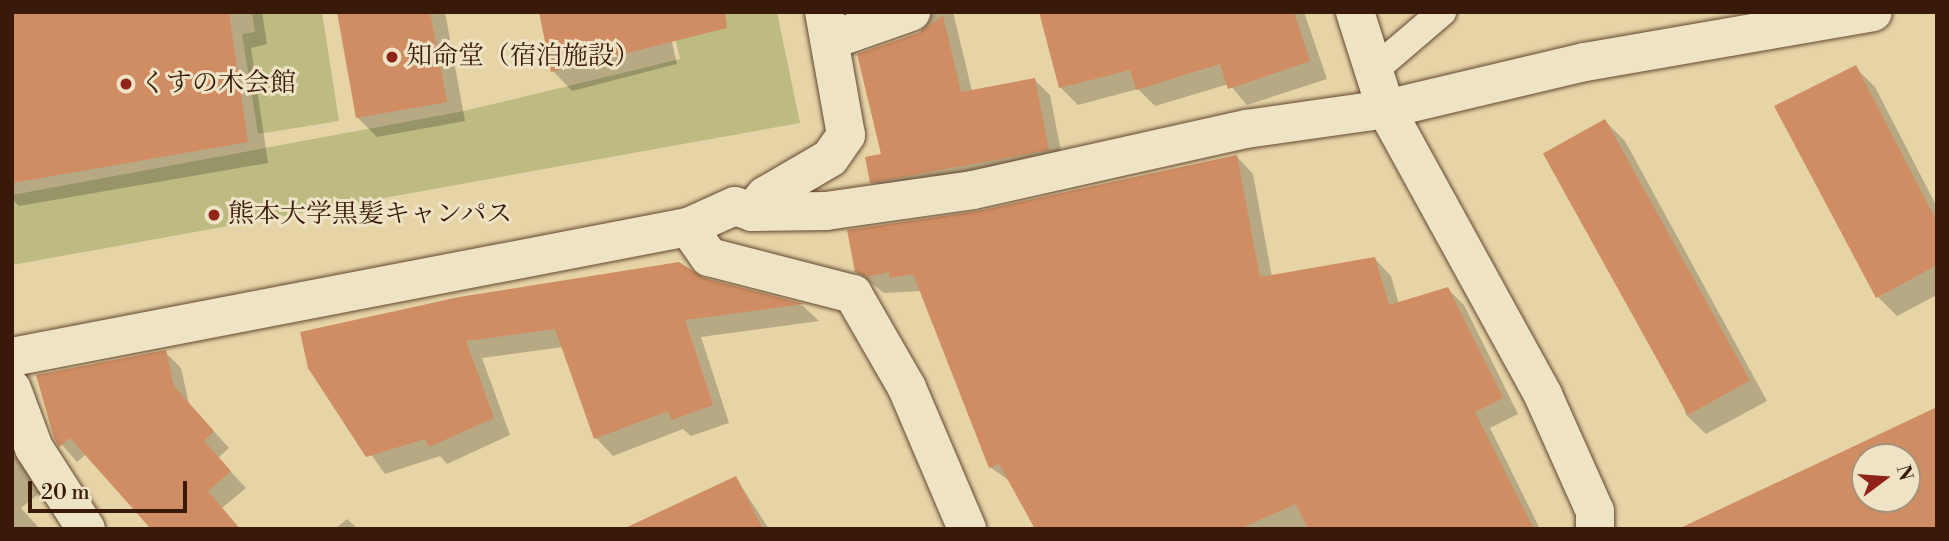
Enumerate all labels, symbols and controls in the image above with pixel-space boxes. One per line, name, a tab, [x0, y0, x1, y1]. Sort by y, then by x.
place label: 知命堂（宿泊施設）	[406, 41, 640, 73]
marker: 知命堂（宿泊施設）	[384, 49, 400, 65]
place label: くすの木会館	[140, 68, 296, 100]
marker: くすの木会館	[118, 76, 134, 92]
place label: 熊本大学黒髪キャンパス	[228, 199, 514, 231]
marker: 熊本大学黒髪キャンパス	[206, 207, 222, 223]
north arrow	[1851, 443, 1921, 513]
text: N	[1891, 462, 1918, 483]
scale bar	[32, 468, 191, 512]
text: 20 m	[41, 480, 90, 506]

